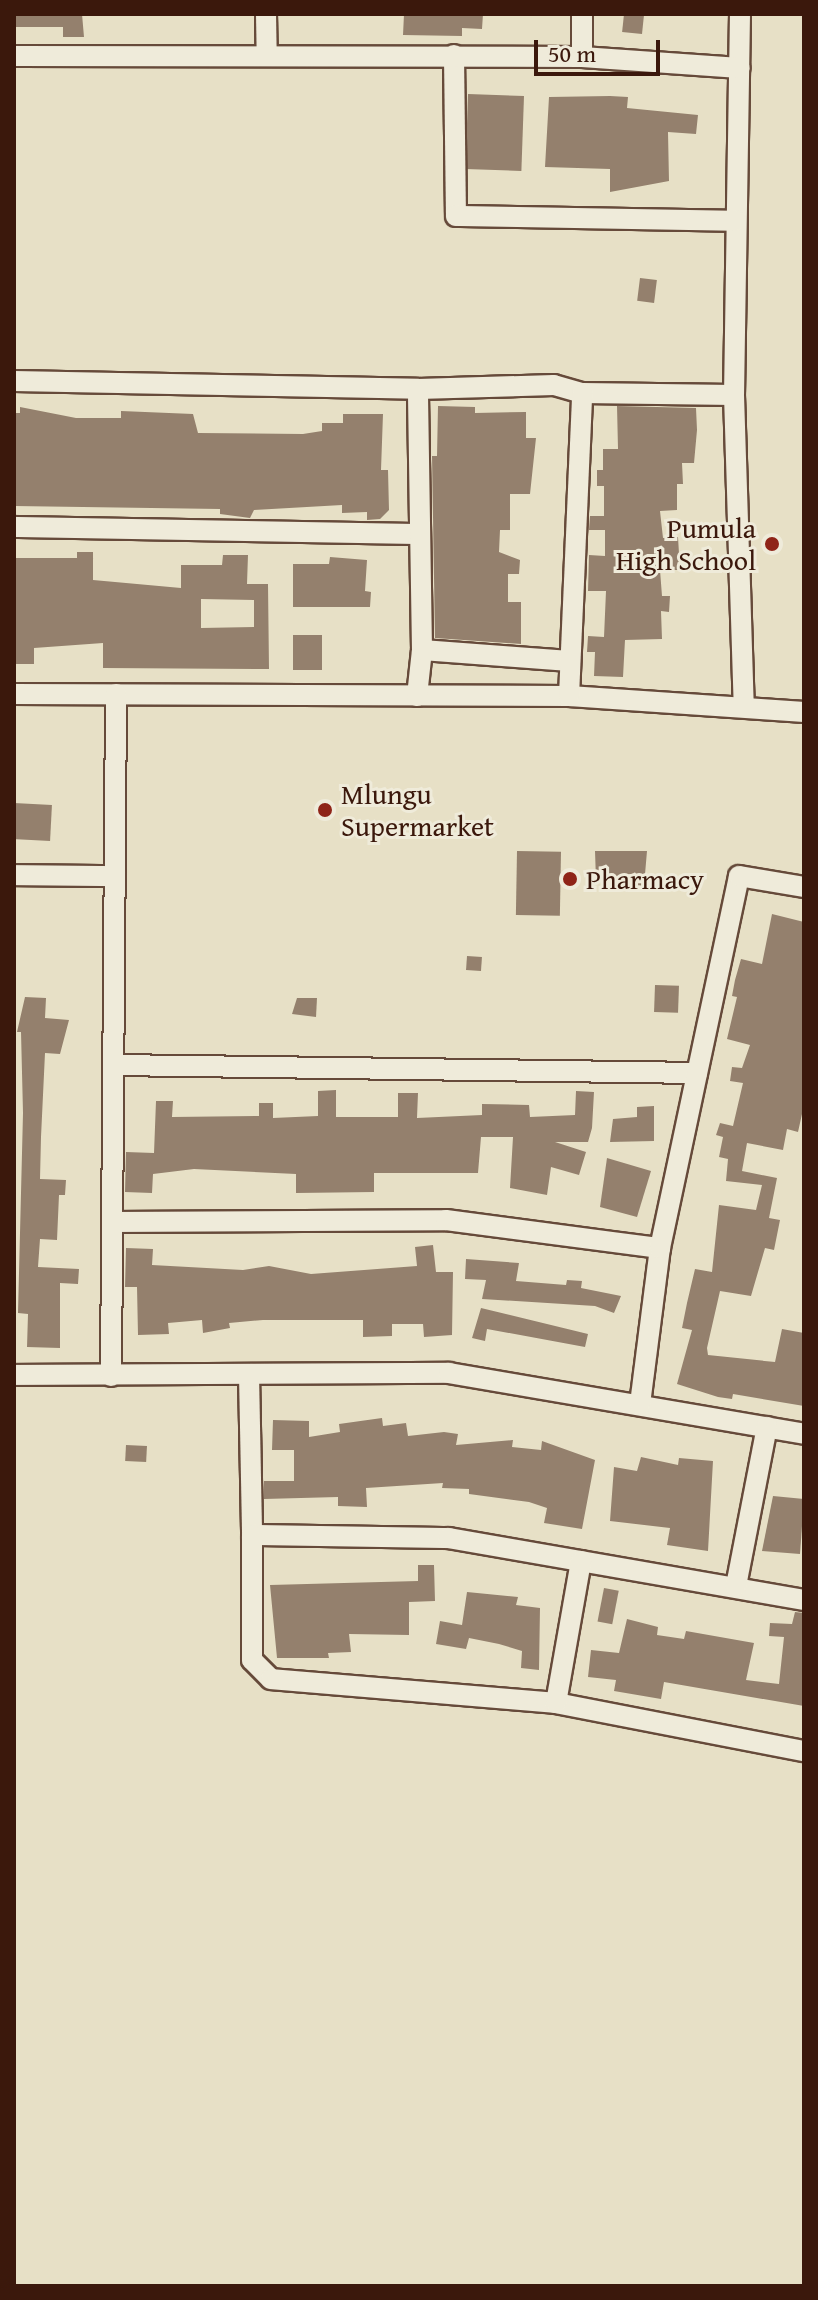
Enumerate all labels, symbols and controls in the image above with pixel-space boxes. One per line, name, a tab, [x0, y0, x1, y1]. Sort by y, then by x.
scale bar	[538, 24, 664, 74]
text: 50 m	[548, 36, 596, 71]
place label: Pumula High School	[616, 511, 756, 577]
marker: Pumula High School	[763, 535, 781, 553]
place label: Mlungu Supermarket	[341, 777, 494, 843]
marker: Mlungu Supermarket	[316, 801, 334, 819]
place label: Pharmacy	[586, 862, 704, 896]
marker: Pharmacy	[561, 870, 579, 888]

